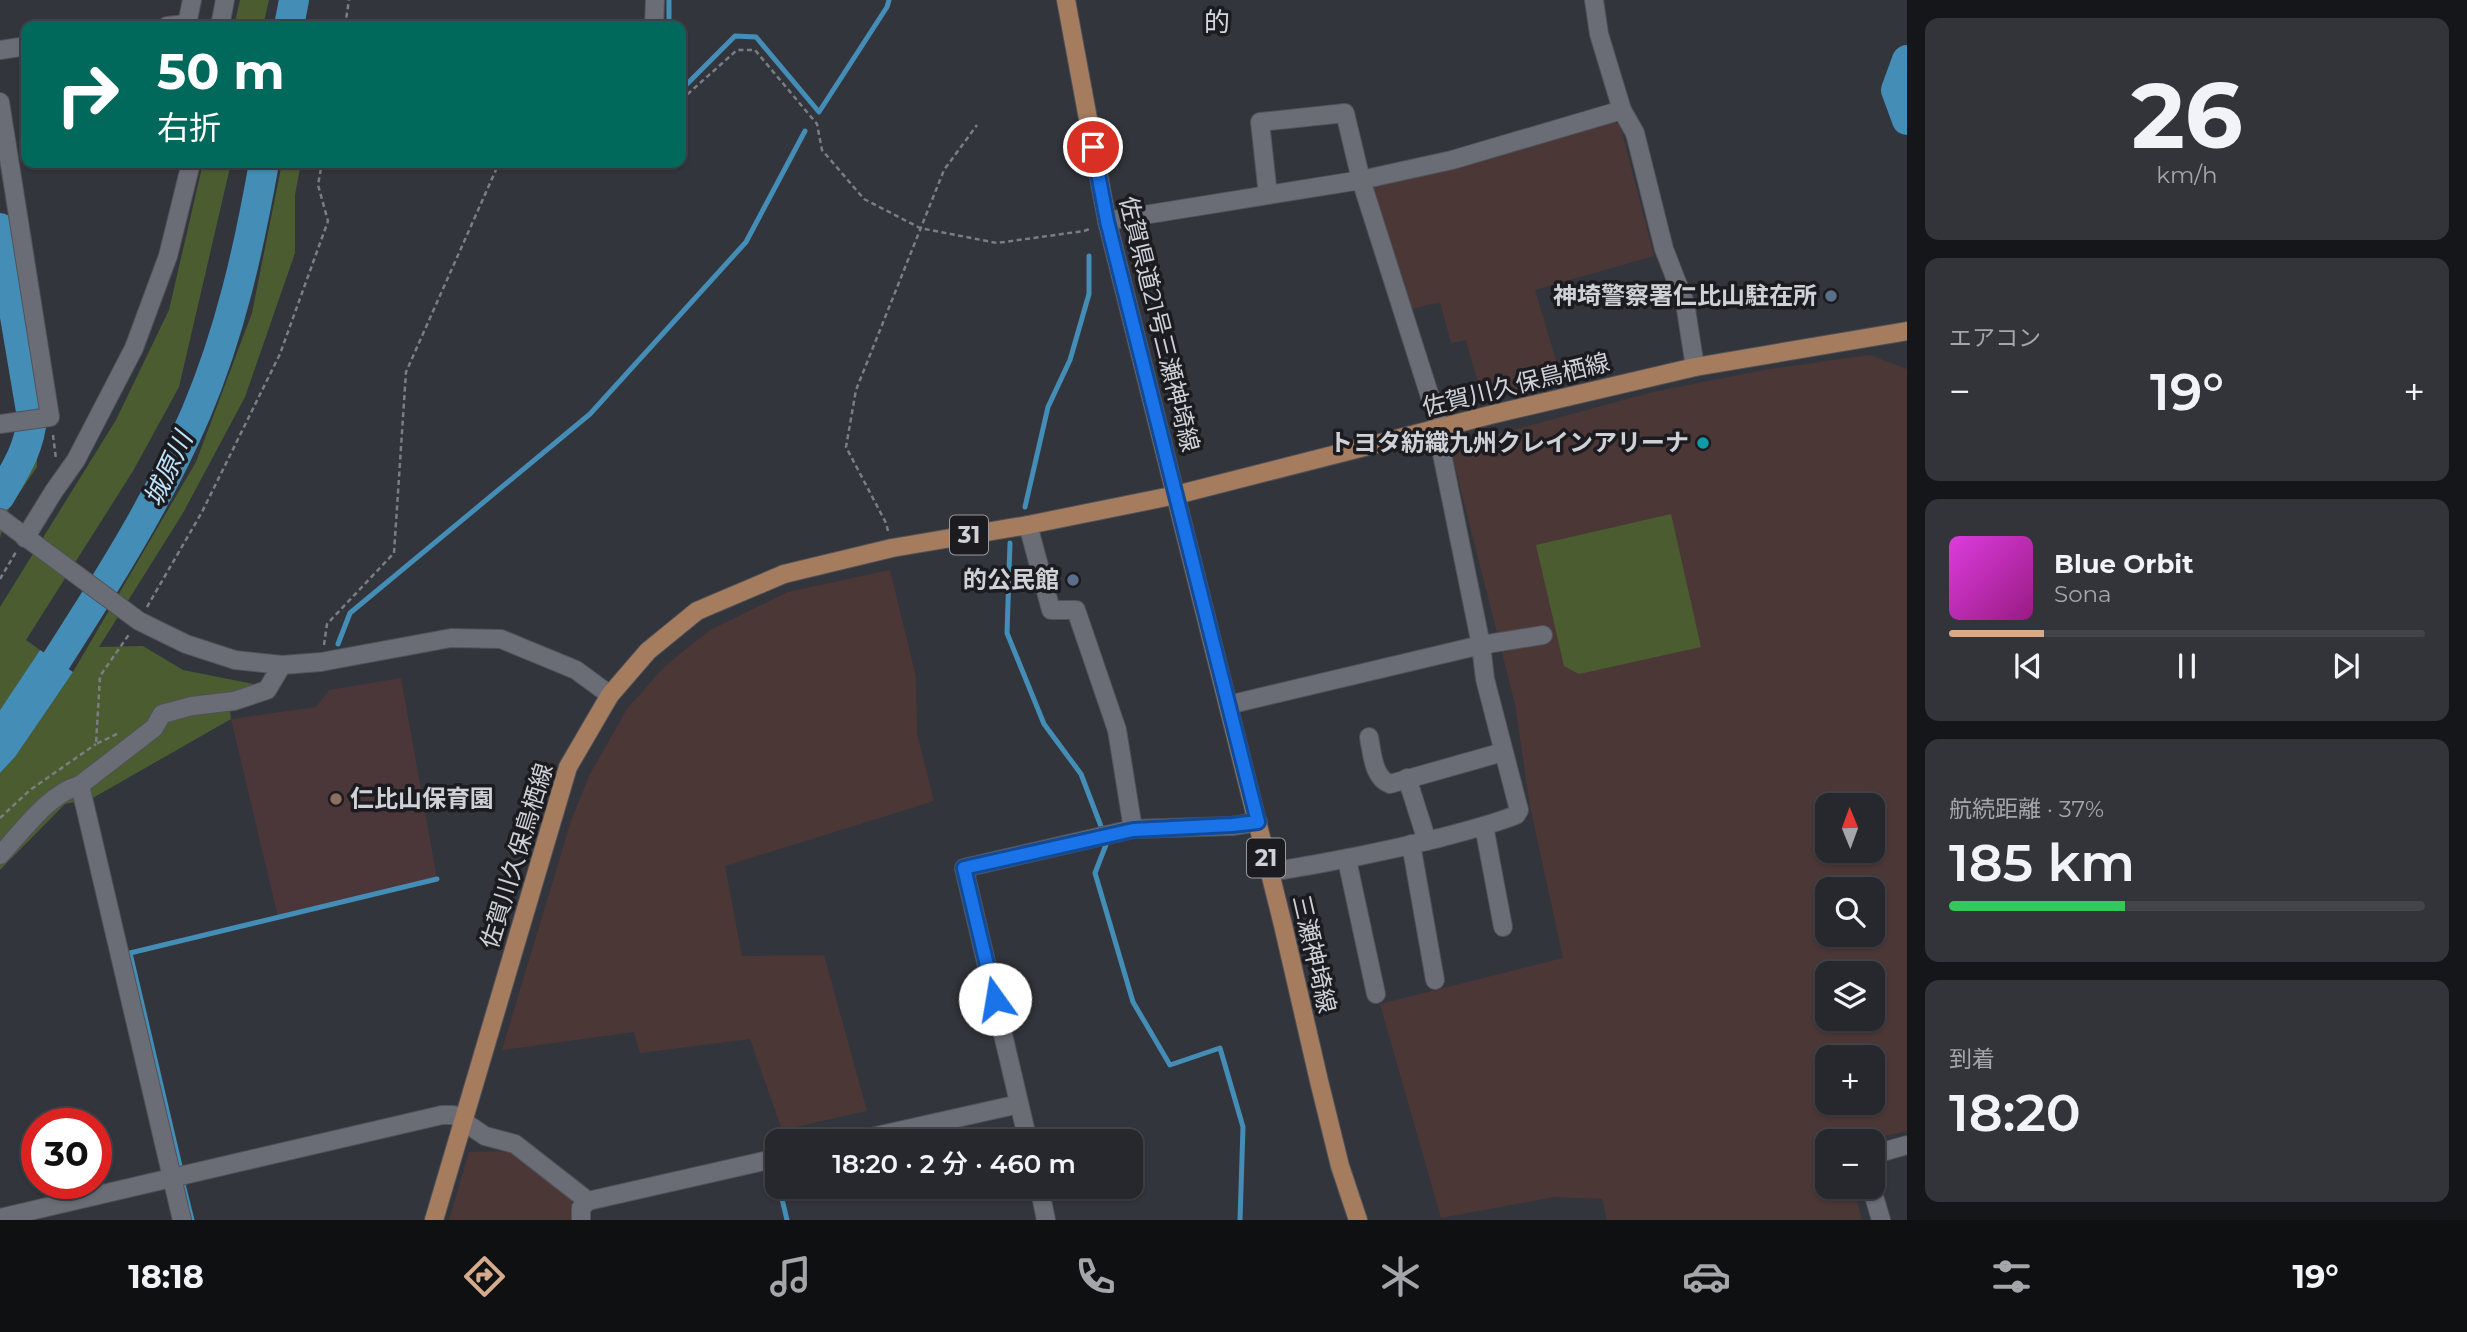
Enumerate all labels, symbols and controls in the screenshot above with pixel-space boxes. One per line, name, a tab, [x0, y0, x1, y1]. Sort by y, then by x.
district label: 的	[1204, 6, 1230, 38]
text: 50 m	[157, 42, 285, 101]
icon: right	[42, 49, 133, 140]
text: 26	[2131, 60, 2243, 171]
text: 右折	[157, 108, 221, 147]
pin	[1063, 117, 1123, 177]
icon: arrive	[1074, 128, 1112, 166]
text: km/h	[2156, 161, 2218, 189]
street label: 佐賀県道21号三瀬神埼線	[1114, 193, 1205, 455]
place label: 神埼警察署仁比山駐在所	[1553, 281, 1817, 310]
marker: 神埼警察署仁比山駐在所	[1823, 288, 1839, 304]
text: エアコン	[1949, 324, 2041, 352]
street label: 佐賀川久保鳥栖線	[1419, 347, 1613, 422]
text: 19°	[2150, 360, 2224, 423]
text: −	[1949, 368, 1971, 415]
text: +	[2403, 368, 2425, 415]
water label: 城原川	[137, 424, 200, 511]
place label: トヨタ紡織九州クレインアリーナ	[1329, 428, 1689, 457]
marker: トヨタ紡織九州クレインアリーナ	[1695, 435, 1711, 451]
road number: 31	[950, 516, 988, 554]
text: Blue Orbit	[2054, 548, 2193, 580]
place label: 的公民館	[963, 565, 1059, 594]
marker: 的公民館	[1065, 572, 1081, 588]
text: Sona	[2054, 580, 2112, 608]
icon: previous	[2009, 647, 2047, 685]
icon: pause	[2168, 647, 2206, 685]
icon: next	[2327, 647, 2365, 685]
street label: 佐賀川久保鳥栖線	[475, 760, 558, 952]
place label: 仁比山保育園	[350, 784, 494, 813]
marker: 仁比山保育園	[328, 791, 344, 807]
north arrow	[1815, 793, 1885, 863]
map controls	[1815, 793, 1885, 1199]
text: 航続距離 · 37%	[1949, 795, 2104, 823]
text: 185 km	[1949, 831, 2135, 894]
road number: 21	[1247, 838, 1285, 878]
button: search	[1815, 877, 1885, 947]
street label: 三瀬神埼線	[1287, 892, 1342, 1016]
button: layers	[1815, 961, 1885, 1031]
position arrow	[958, 962, 1032, 1036]
button: +	[1815, 1045, 1885, 1115]
text: 到着	[1949, 1045, 1995, 1073]
text: 18:20	[1949, 1081, 2081, 1144]
speed limit sign: 30	[21, 1108, 112, 1199]
button: −	[1815, 1129, 1885, 1199]
text: 18:20 · 2 分 · 460 m	[832, 1148, 1076, 1180]
icon: directions	[460, 1252, 509, 1301]
icon: music	[766, 1252, 815, 1301]
icon: phone	[1071, 1252, 1120, 1301]
icon: climate	[1376, 1252, 1425, 1301]
icon: car	[1682, 1252, 1731, 1301]
icon: filters	[1987, 1252, 2036, 1301]
text: 18:18	[128, 1257, 204, 1296]
text: 19°	[2292, 1257, 2339, 1296]

